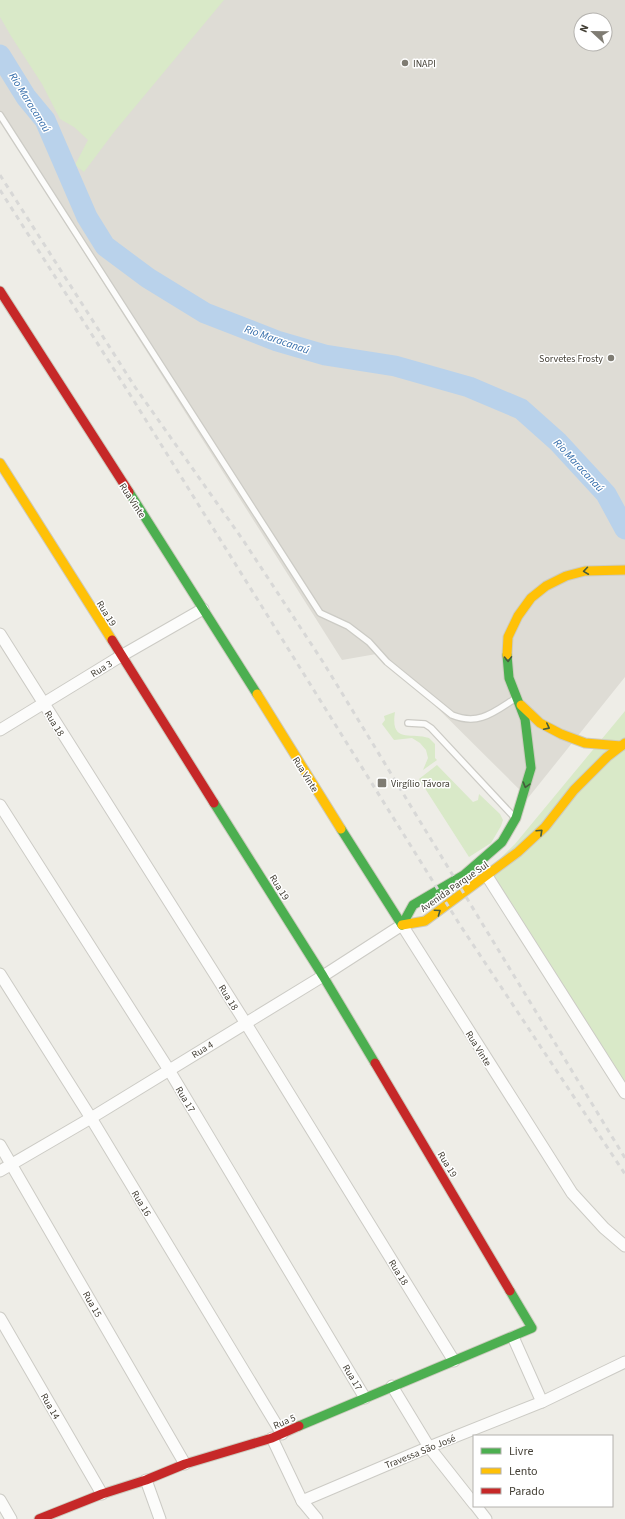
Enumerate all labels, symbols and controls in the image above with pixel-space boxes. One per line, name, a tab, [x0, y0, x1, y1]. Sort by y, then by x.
north arrow	[573, 12, 613, 52]
text: N	[576, 22, 593, 35]
place label: INAPI	[413, 57, 436, 71]
marker: INAPI	[400, 58, 410, 68]
water label: Rio Maracanaú	[5, 70, 54, 135]
water label: Rio Maracanaú	[242, 321, 312, 358]
place label: Sorvetes Frosty	[539, 352, 603, 366]
marker: Sorvetes Frosty	[606, 353, 616, 363]
water label: Rio Maracanaú	[550, 435, 607, 495]
street label: Rua Vinte	[116, 480, 149, 521]
one-way arrow	[583, 566, 589, 575]
street label: Rua 19	[93, 598, 120, 629]
one-way arrow	[503, 656, 512, 662]
street label: Rua 3	[88, 657, 115, 681]
street label: Rua 18	[41, 708, 68, 739]
one-way arrow	[542, 722, 550, 730]
street label: Rua Vinte	[289, 754, 322, 795]
marker: Virgílio Távora	[376, 777, 388, 789]
place label: Virgílio Távora	[391, 777, 450, 791]
one-way arrow	[522, 781, 531, 788]
one-way arrow	[535, 829, 543, 836]
street label: Avenida Parque Sul	[418, 858, 492, 916]
street label: Rua 19	[266, 872, 293, 903]
one-way arrow	[433, 910, 440, 917]
street label: Rua 18	[215, 982, 242, 1013]
street label: Rua Vinte	[462, 1028, 495, 1069]
street label: Rua 4	[189, 1038, 216, 1062]
street label: Rua 17	[172, 1084, 198, 1115]
street label: Rua 19	[434, 1149, 460, 1180]
street label: Rua 16	[128, 1188, 154, 1219]
street label: Rua 18	[385, 1257, 412, 1288]
street label: Rua 15	[79, 1289, 105, 1320]
street label: Rua 17	[339, 1362, 365, 1393]
street label: Rua 14	[37, 1391, 63, 1422]
street label: Rua 5	[271, 1411, 298, 1433]
street label: Travessa São José	[383, 1431, 458, 1473]
legend	[473, 1435, 613, 1507]
text: Livre	[509, 1443, 533, 1460]
text: Lento	[509, 1463, 538, 1480]
text: Parado	[509, 1483, 544, 1500]

